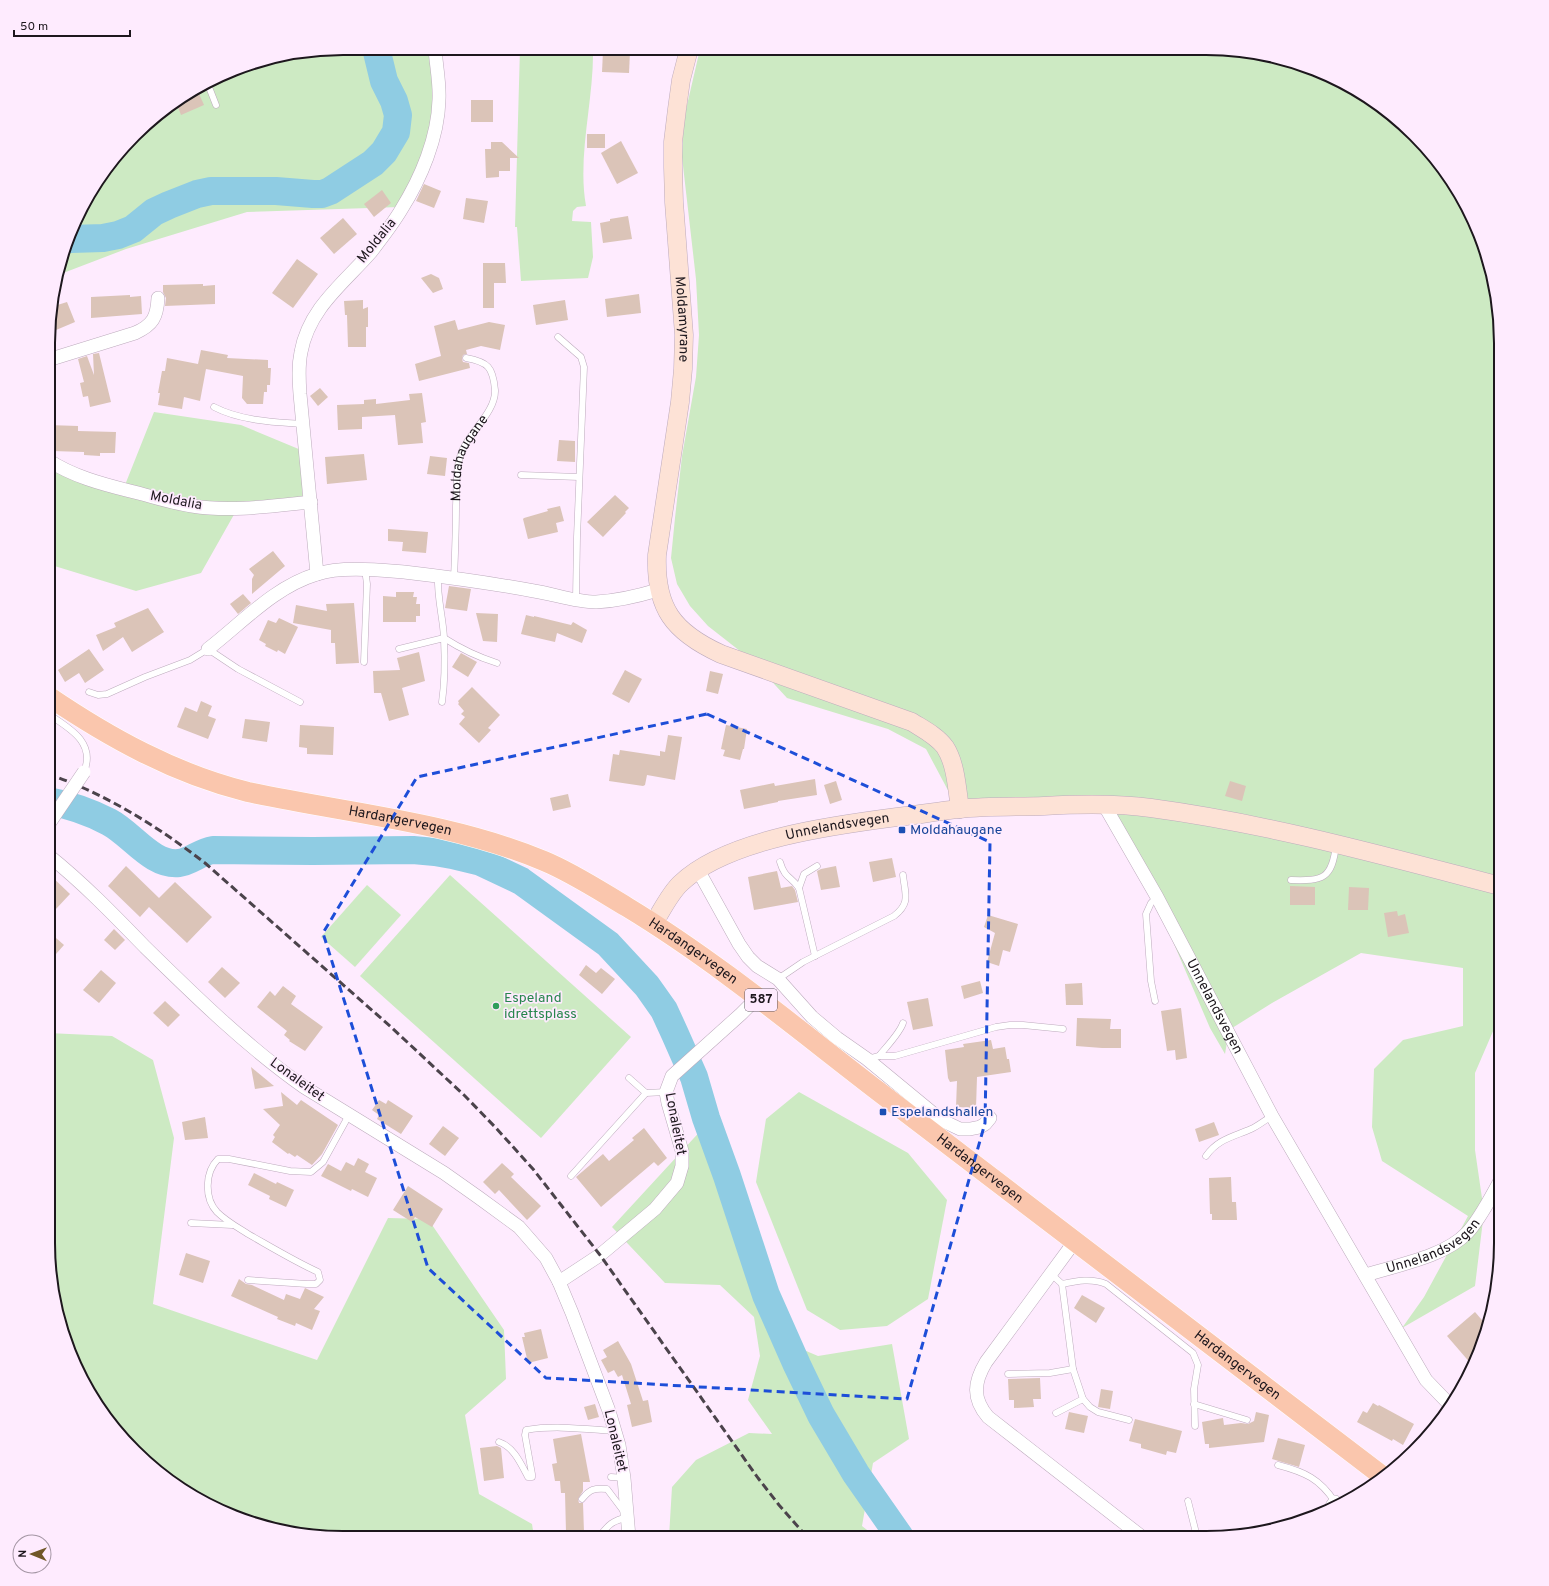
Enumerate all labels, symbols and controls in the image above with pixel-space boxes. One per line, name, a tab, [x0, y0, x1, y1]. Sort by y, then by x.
scale bar	[14, 12, 130, 38]
text: 50 m	[20, 19, 48, 35]
street label: Moldalia	[354, 215, 400, 267]
street label: Moldamyrane	[671, 276, 693, 362]
street label: Moldahaugane	[448, 412, 492, 501]
street label: Moldalia	[149, 488, 203, 514]
street label: Hardangervegen	[347, 802, 454, 840]
street label: Unnelandsvegen	[784, 810, 890, 844]
place label: Moldahaugane	[910, 822, 1002, 839]
marker: Moldahaugane	[897, 825, 907, 835]
street label: Hardangervegen	[645, 914, 741, 988]
street label: Unnelandsvegen	[1182, 956, 1246, 1057]
road number: 587	[745, 989, 777, 1011]
place label: Espeland idrettsplass	[504, 990, 577, 1023]
marker: Espeland idrettsplass	[491, 1001, 501, 1011]
street label: Lonaleitet	[266, 1054, 328, 1106]
street label: Lonaleitet	[661, 1091, 689, 1157]
place label: Espelandshallen	[891, 1104, 993, 1121]
marker: Espelandshallen	[878, 1107, 888, 1117]
street label: Hardangervegen	[933, 1130, 1027, 1207]
street label: Unnelandsvegen	[1384, 1216, 1484, 1277]
street label: Hardangervegen	[1190, 1327, 1284, 1404]
street label: Lonaleitet	[600, 1408, 630, 1474]
north arrow	[12, 1534, 52, 1574]
text: N	[16, 1550, 30, 1558]

